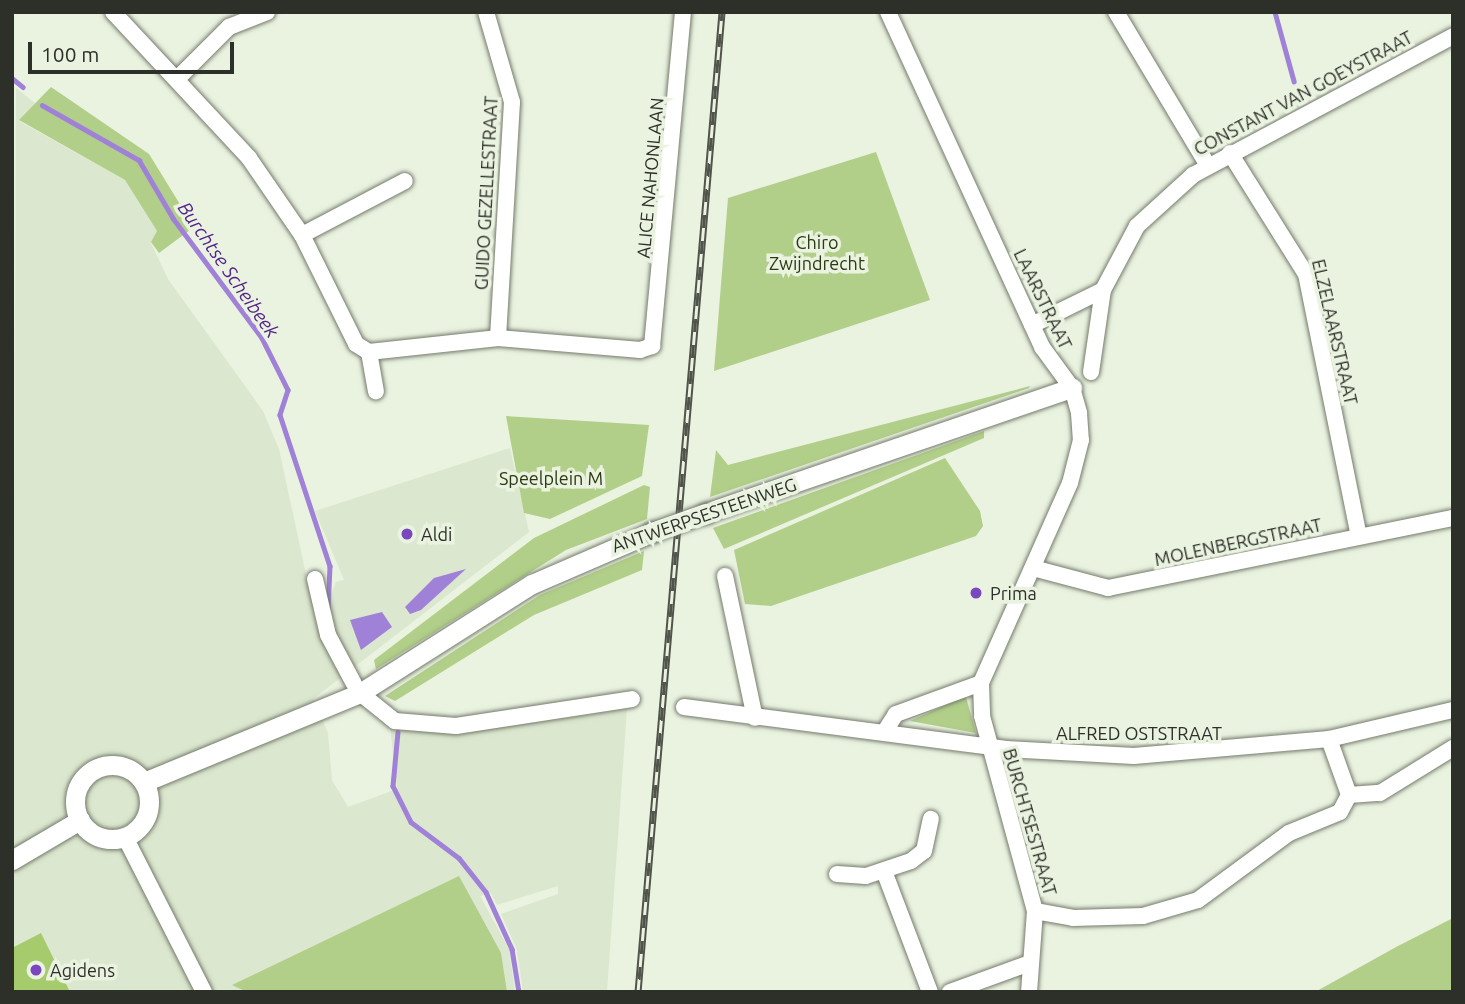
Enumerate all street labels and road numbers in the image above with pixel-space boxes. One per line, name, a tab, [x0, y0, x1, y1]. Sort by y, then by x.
street label: CONSTANT VAN GOEYSTRAAT	[1190, 26, 1416, 160]
street label: GUIDO GEZELLESTRAAT	[470, 95, 502, 291]
street label: ALICE NAHONLAAN	[632, 97, 668, 259]
street label: LAARSTRAAT	[1009, 245, 1077, 353]
street label: ELZELAARSTRAAT	[1308, 257, 1362, 407]
street label: ANTWERPSESTEENWEG	[609, 473, 799, 557]
street label: MOLENBERGSTRAAT	[1152, 514, 1324, 570]
street label: ALFRED OSTSTRAAT	[1056, 722, 1222, 744]
street label: BURCHTSESTRAAT	[999, 746, 1061, 898]

